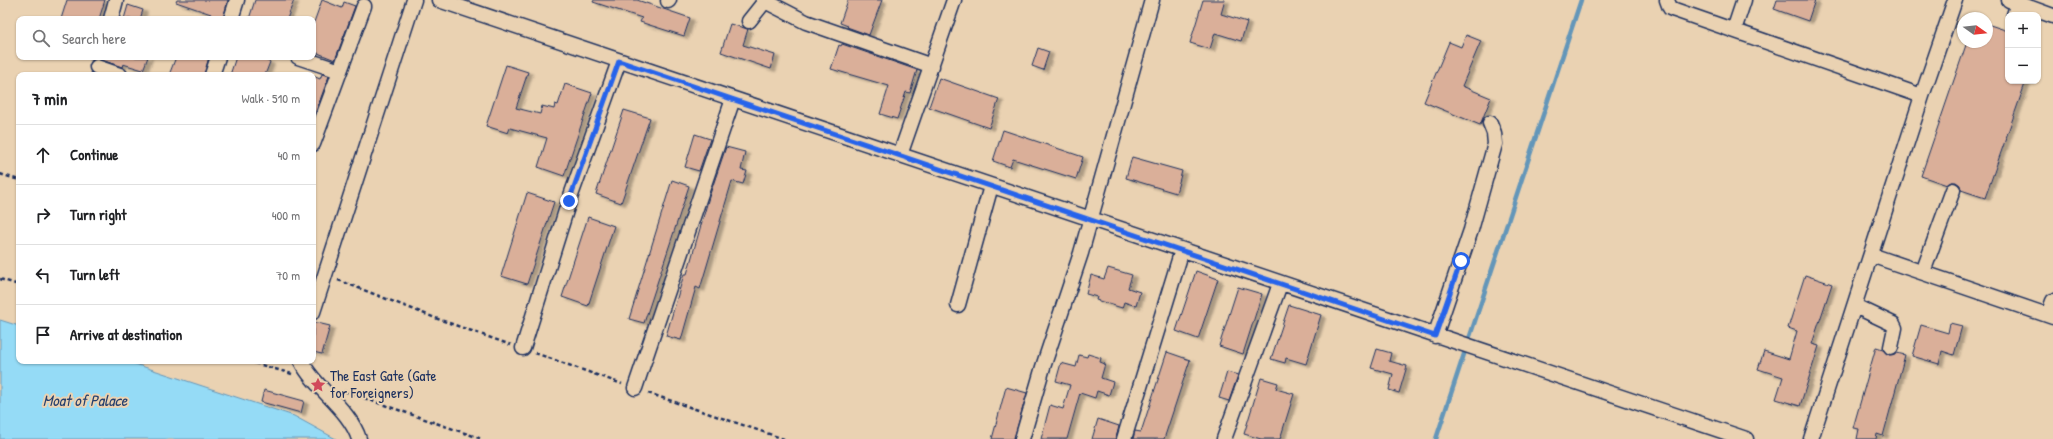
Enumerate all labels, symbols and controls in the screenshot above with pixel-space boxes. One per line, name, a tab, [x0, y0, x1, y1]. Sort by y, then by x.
north arrow	[1957, 12, 1993, 48]
map controls	[2005, 12, 2041, 84]
button: +	[2005, 12, 2041, 48]
search box	[16, 16, 316, 60]
icon: search	[30, 27, 52, 49]
text: Search here	[62, 28, 126, 49]
button: −	[2005, 48, 2041, 84]
text: 7 min	[32, 87, 67, 110]
text: Walk · 510 m	[242, 89, 300, 107]
icon: ahead	[32, 144, 54, 166]
text: Continue	[70, 144, 118, 165]
text: 40 m	[277, 146, 300, 164]
route end	[560, 192, 578, 210]
icon: right	[32, 204, 54, 226]
text: Turn right	[70, 204, 126, 225]
text: 400 m	[272, 206, 300, 224]
route start	[1452, 252, 1470, 270]
icon: left	[32, 264, 54, 286]
text: Turn left	[70, 264, 120, 285]
text: 70 m	[276, 266, 300, 284]
icon: arrive	[32, 324, 54, 346]
text: Arrive at destination	[70, 324, 182, 345]
place label: The East Gate (Gate for Foreigners)	[330, 365, 437, 403]
place icon: The East Gate (Gate for Foreigners)	[309, 376, 327, 394]
water label: Moat of Palace	[43, 389, 128, 411]

